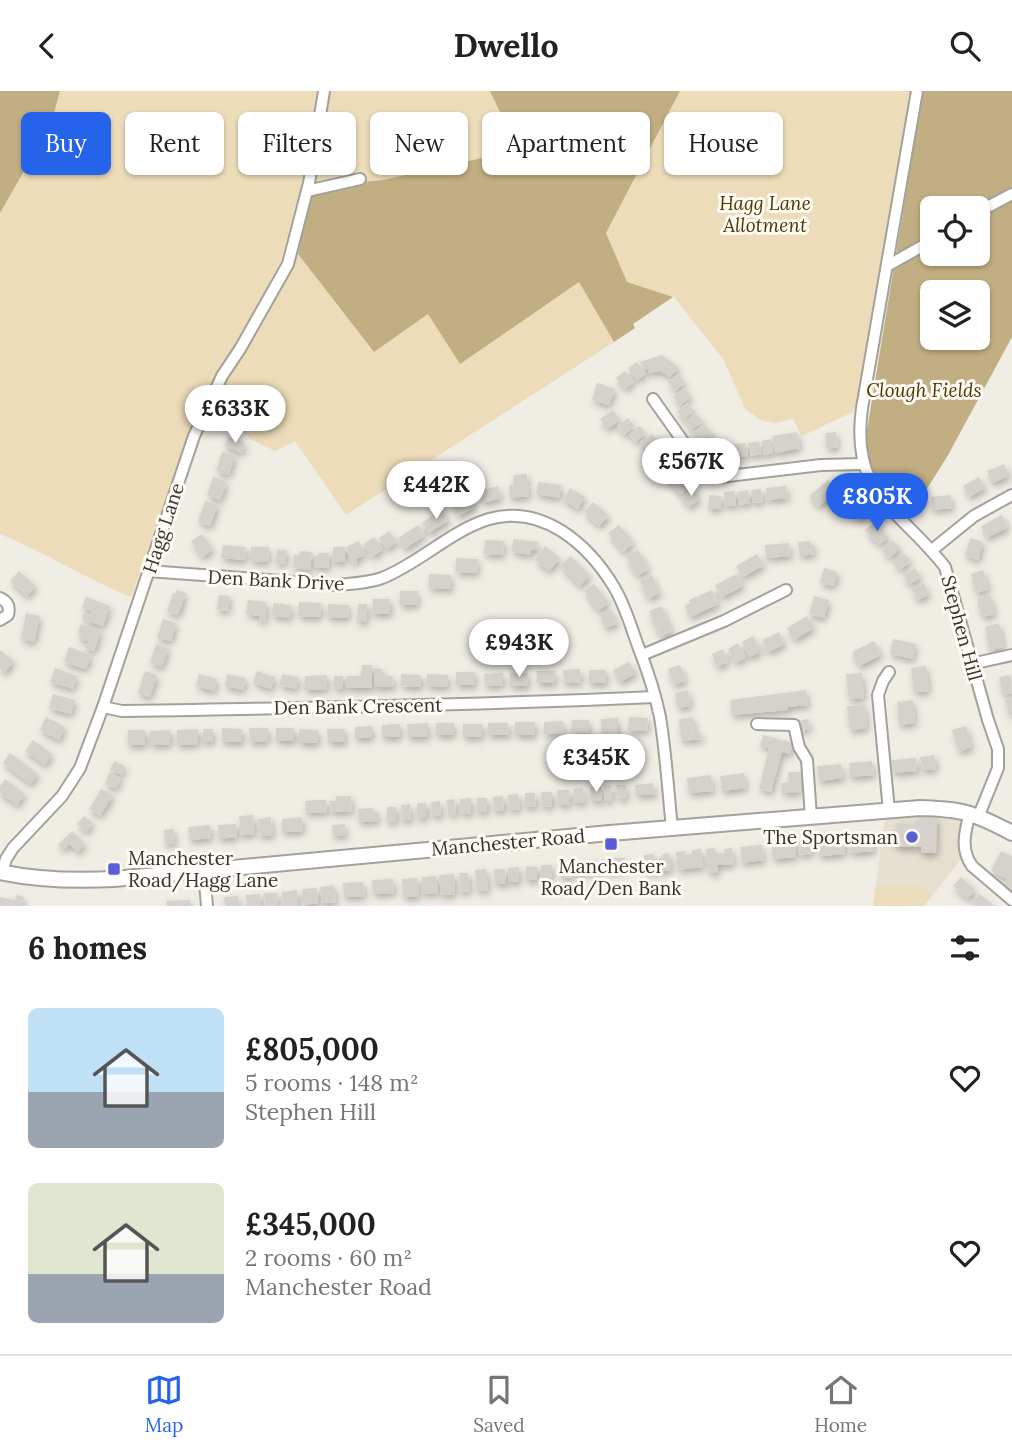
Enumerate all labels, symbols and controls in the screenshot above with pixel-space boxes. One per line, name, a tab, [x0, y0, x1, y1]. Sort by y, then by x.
text: Dwello	[453, 25, 559, 66]
icon: back	[28, 27, 66, 65]
icon: search	[946, 27, 984, 65]
chip: Buy	[21, 112, 111, 175]
chip: Rent	[125, 112, 224, 175]
chip: Filters	[238, 112, 356, 175]
chip: New	[370, 112, 468, 175]
chip: Apartment	[482, 112, 650, 175]
chip: House	[664, 112, 783, 175]
park label: Hagg Lane Allotment	[719, 191, 811, 237]
map controls	[920, 196, 990, 350]
button: locate	[920, 196, 990, 266]
button: layers	[920, 280, 990, 350]
park label: Clough Fields	[866, 378, 982, 402]
pin: £633K	[186, 385, 284, 445]
text: £633K	[201, 393, 269, 422]
pin: £567K	[642, 439, 740, 498]
text: £567K	[658, 446, 724, 475]
pin: £442K	[387, 461, 485, 521]
text: £442K	[402, 469, 470, 498]
pin: £805K	[828, 473, 926, 533]
street label: Hagg Lane	[137, 480, 189, 576]
text: £805K	[842, 481, 912, 510]
street label: Den Bank Drive	[207, 564, 345, 596]
street label: Stephen Hill	[936, 573, 988, 683]
pin: £943K	[470, 619, 568, 679]
text: £943K	[485, 627, 553, 656]
street label: Den Bank Crescent	[273, 693, 443, 719]
pin: £345K	[547, 735, 645, 794]
text: £345K	[562, 742, 630, 771]
street label: Manchester Road	[430, 823, 586, 861]
place label: The Sportsman	[763, 825, 898, 849]
marker: The Sportsman	[904, 829, 920, 845]
marker: Manchester Road/Den Bank	[603, 836, 619, 852]
place label: Manchester Road/Hagg Lane	[128, 846, 278, 893]
place label: Manchester Road/Den Bank	[540, 854, 682, 901]
marker: Manchester Road/Hagg Lane	[106, 861, 122, 877]
text: 6 homes	[28, 929, 147, 967]
icon: filters	[946, 929, 984, 967]
text: £805,000	[245, 1030, 379, 1068]
icon: home	[84, 1036, 168, 1120]
icon: heart	[946, 1059, 984, 1097]
text: 5 rooms · 148 m²	[245, 1068, 419, 1097]
text: Stephen Hill	[245, 1097, 376, 1126]
text: £345,000	[245, 1205, 376, 1243]
icon: home	[84, 1211, 168, 1295]
icon: heart	[946, 1234, 984, 1272]
text: 2 rooms · 60 m²	[245, 1243, 412, 1272]
text: Manchester Road	[245, 1272, 432, 1301]
tab: Map	[145, 1371, 183, 1437]
tab: Saved	[473, 1371, 525, 1437]
tab: Home	[814, 1371, 867, 1437]

